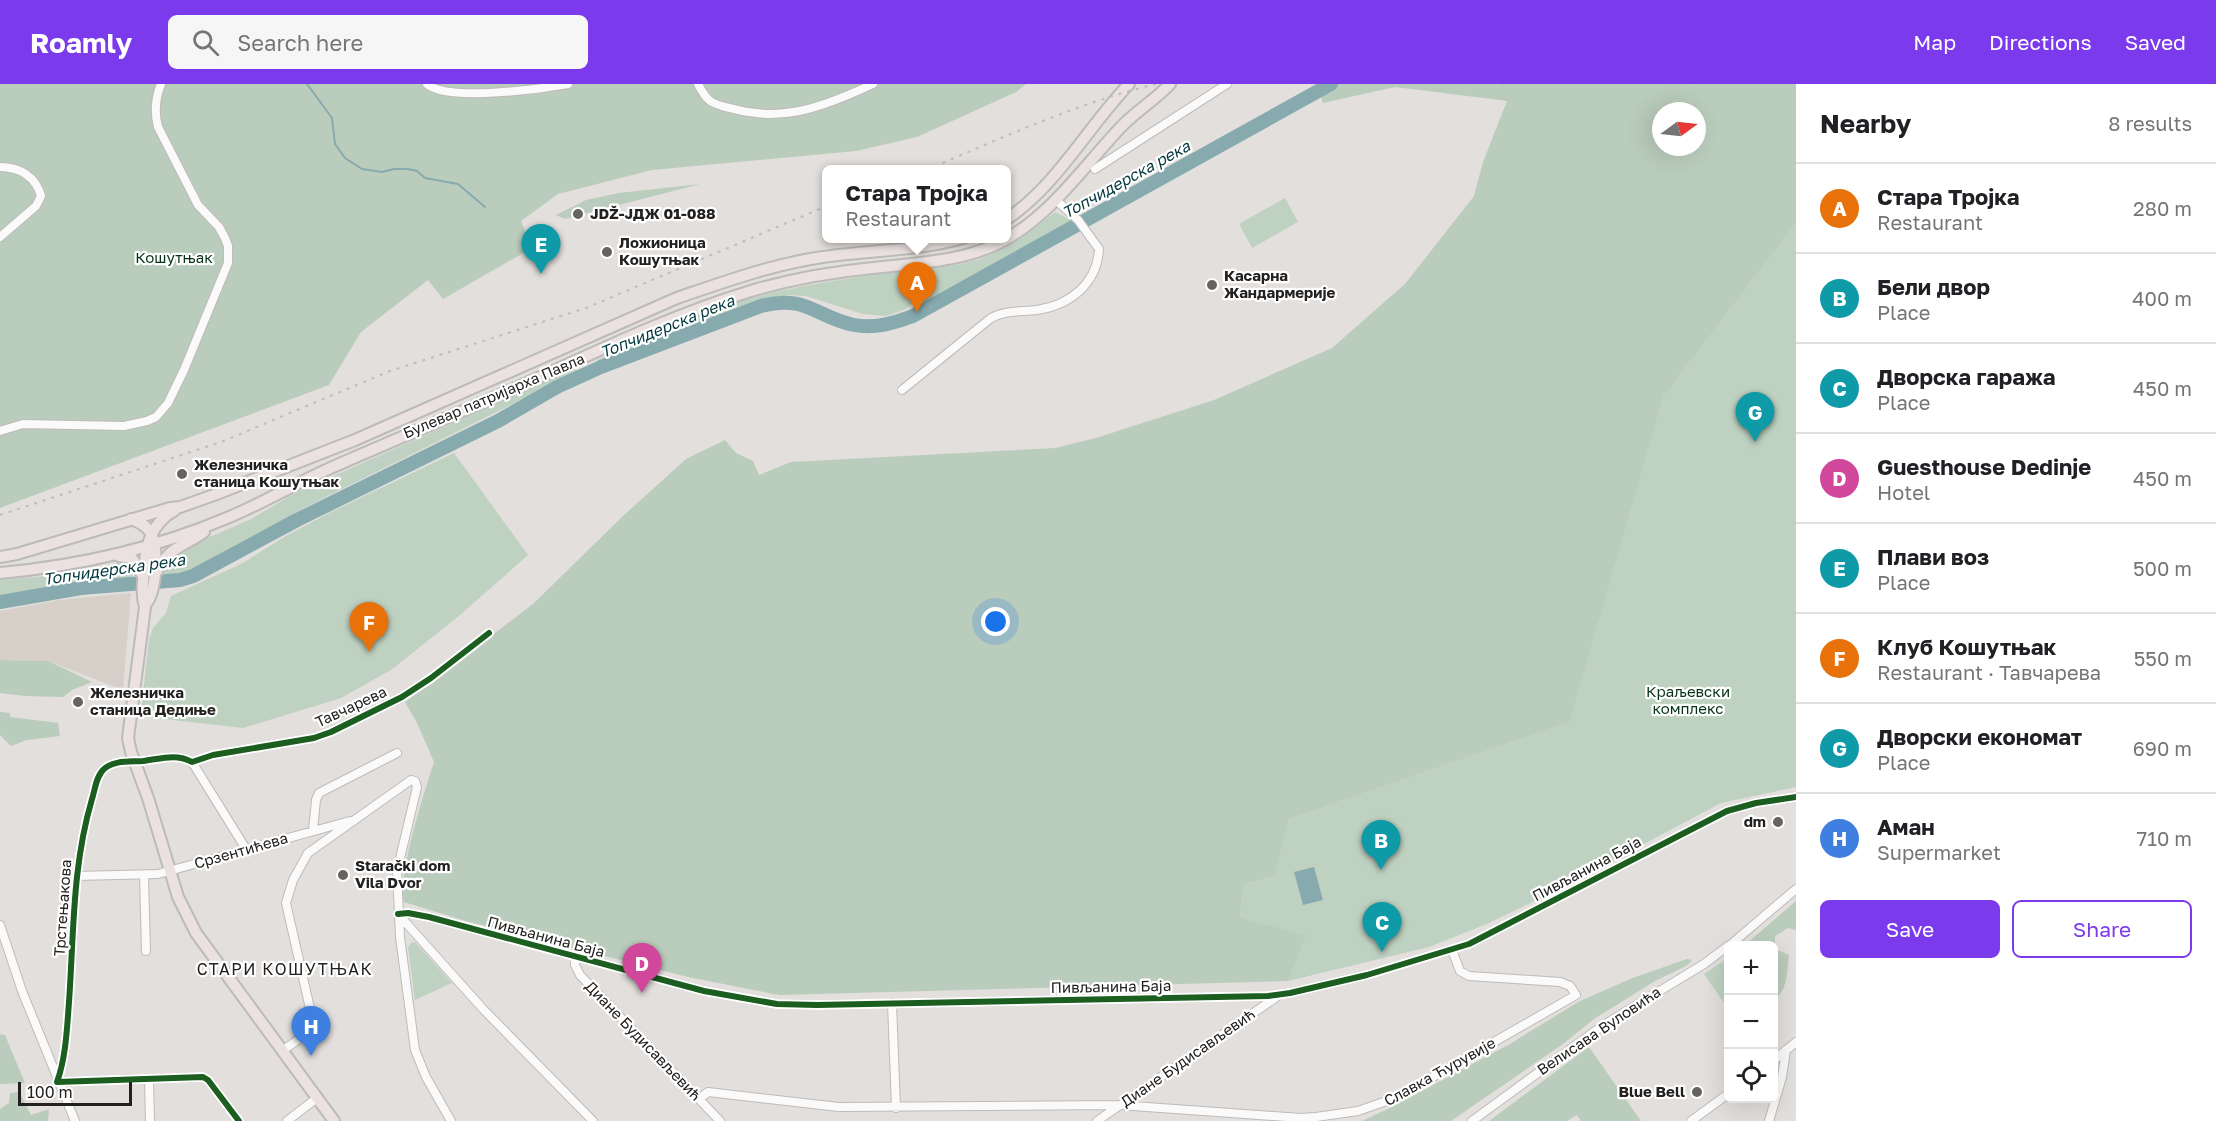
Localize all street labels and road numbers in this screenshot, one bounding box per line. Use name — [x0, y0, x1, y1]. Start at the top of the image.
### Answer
street label: Булевар патријарха Павла — [400, 349, 587, 442]
street label: Тавчарева — [312, 682, 389, 730]
street label: Срзентићева — [192, 828, 290, 872]
street label: Пивљанина Баја — [1529, 832, 1644, 904]
street label: Трстењакова — [50, 859, 74, 957]
street label: Пивљанина Баја — [486, 912, 607, 960]
street label: Пивљанина Баја — [1051, 976, 1171, 996]
street label: Диане Будисављевић — [582, 977, 706, 1104]
street label: Велисава Вуловића — [1533, 982, 1664, 1078]
street label: Диане Будисављевић — [1117, 1004, 1258, 1110]
street label: Славка Ћурувије — [1381, 1033, 1499, 1109]

